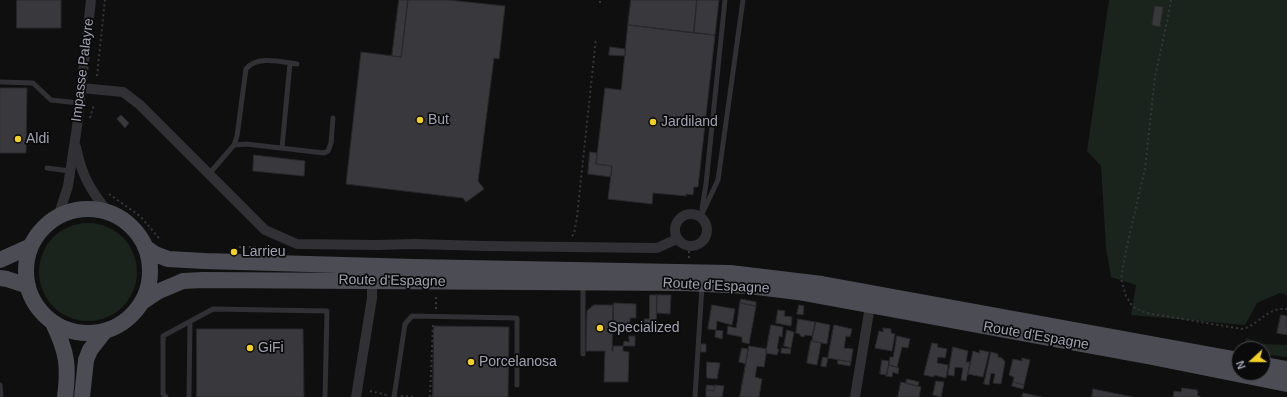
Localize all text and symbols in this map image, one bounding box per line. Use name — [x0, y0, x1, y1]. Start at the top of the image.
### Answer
street label: Impasse Palayre — [68, 17, 98, 123]
place label: But — [428, 112, 449, 128]
place label: Jardiland — [661, 114, 718, 130]
marker: But — [415, 115, 425, 125]
marker: Jardiland — [648, 117, 658, 127]
place label: Aldi — [26, 131, 49, 147]
marker: Aldi — [13, 134, 23, 144]
place label: Larrieu — [242, 244, 286, 260]
marker: Larrieu — [229, 247, 239, 257]
street label: Route d'Espagne — [338, 272, 446, 290]
street label: Route d'Espagne — [662, 275, 770, 297]
street label: Route d'Espagne — [982, 318, 1090, 354]
place label: Specialized — [608, 320, 680, 336]
marker: Specialized — [595, 323, 605, 333]
place label: GiFi — [258, 340, 284, 356]
north arrow — [1231, 341, 1271, 381]
marker: GiFi — [245, 343, 255, 353]
place label: Porcelanosa — [479, 354, 557, 370]
marker: Porcelanosa — [466, 357, 476, 367]
text: N — [1234, 359, 1248, 371]

